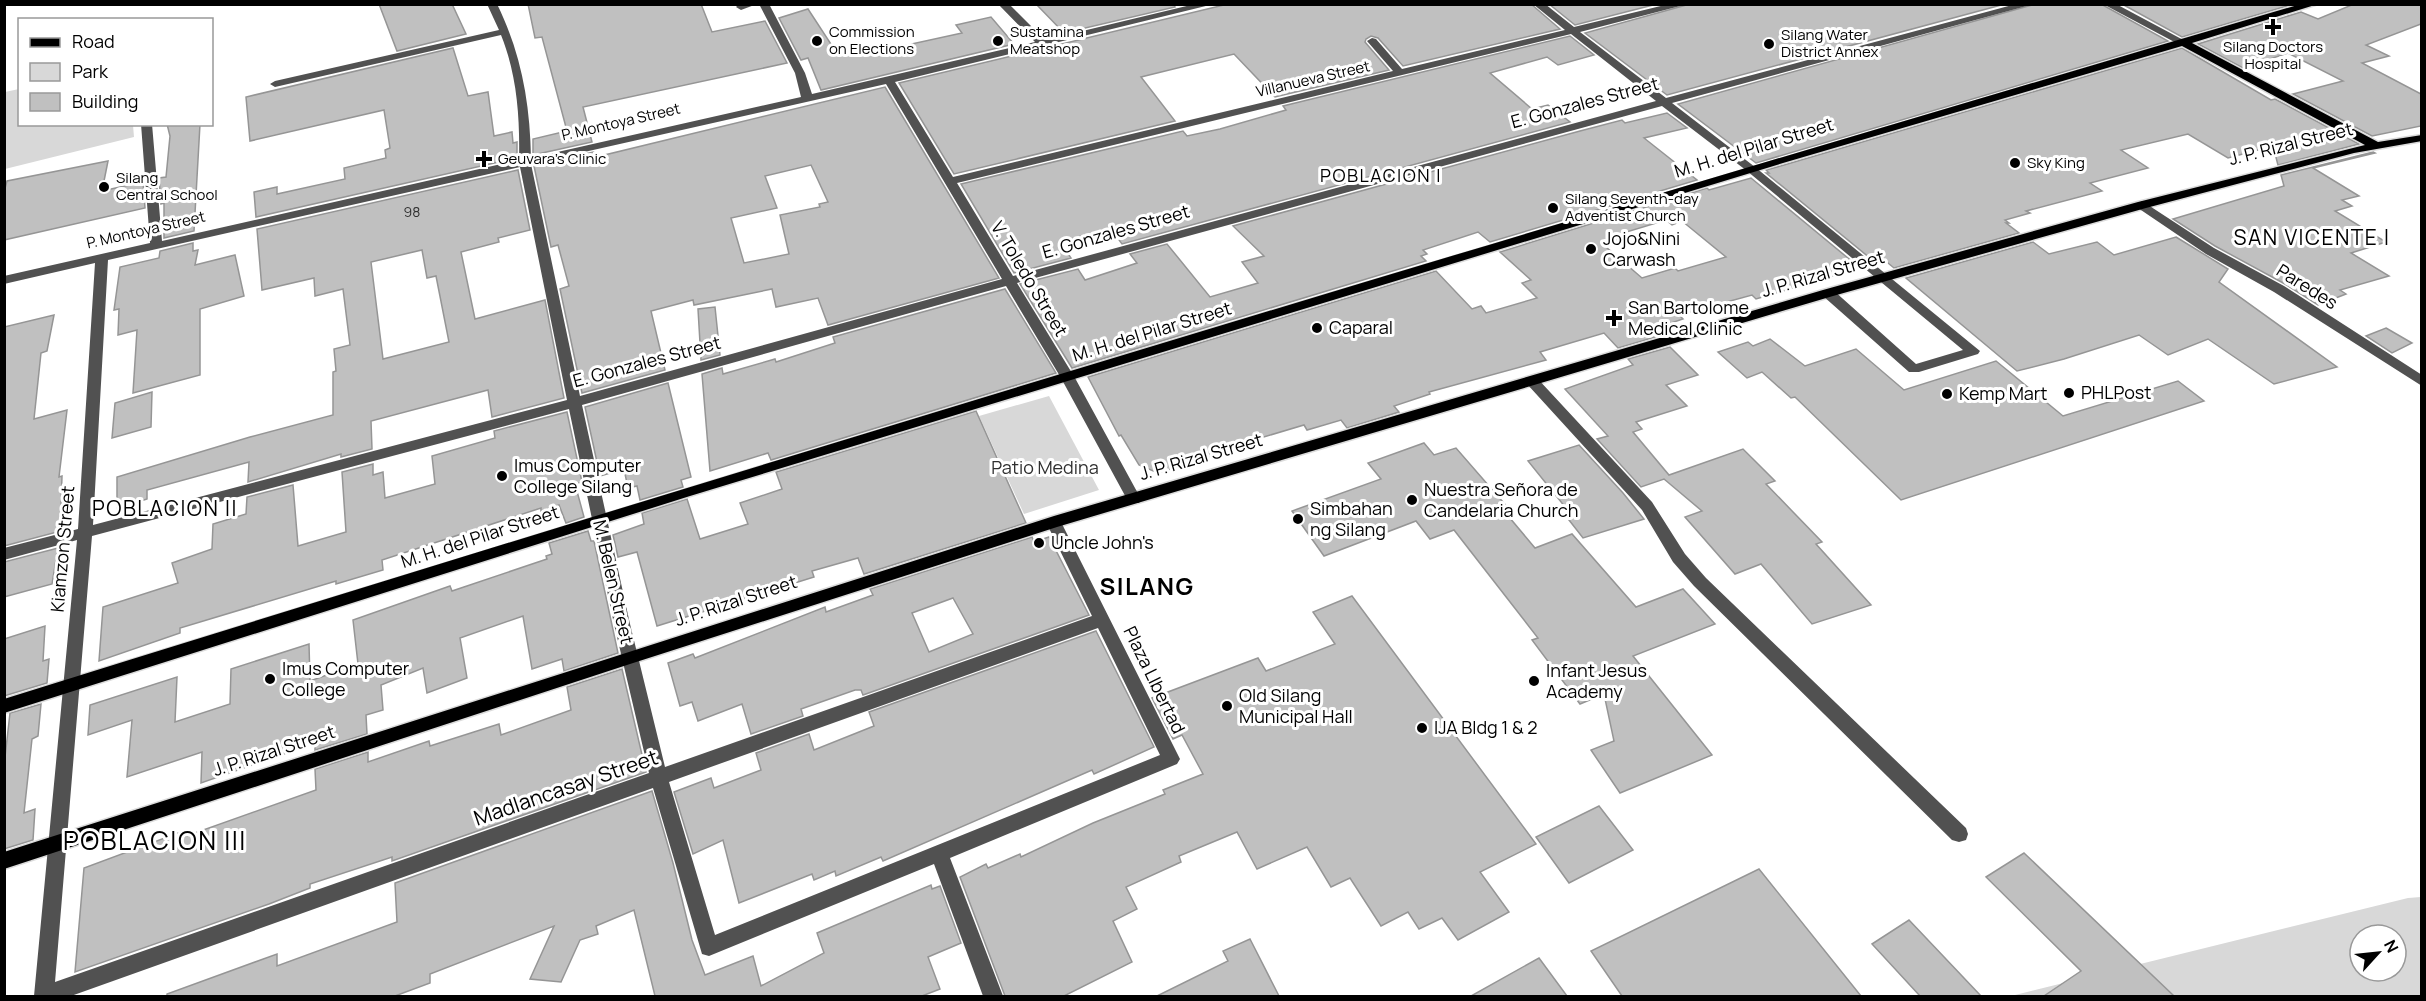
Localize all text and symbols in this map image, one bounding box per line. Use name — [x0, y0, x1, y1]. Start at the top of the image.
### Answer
legend — [18, 18, 213, 126]
marker: Silang Doctors Hospital — [2264, 18, 2282, 36]
place label: Commission on Elections — [829, 21, 915, 59]
place label: Sustamina Meatshop — [1010, 21, 1084, 59]
place label: Silang Water District Annex — [1781, 24, 1878, 62]
text: Road — [72, 29, 115, 53]
marker: Commission on Elections — [810, 34, 824, 48]
marker: Sustamina Meatshop — [991, 34, 1005, 48]
place label: Silang Doctors Hospital — [2223, 36, 2323, 74]
marker: Silang Water District Annex — [1762, 37, 1776, 51]
street label: Villanueva Street — [1254, 55, 1372, 102]
text: Park — [72, 59, 109, 83]
street label: E. Gonzales Street — [1508, 71, 1661, 133]
text: Building — [72, 89, 138, 113]
street label: P. Montoya Street — [560, 98, 682, 145]
street label: M. H. del Pilar Street — [1671, 111, 1836, 183]
street label: J. P. Rizal Street — [2226, 116, 2355, 170]
place label: Geuvara's Clinic — [498, 148, 606, 169]
marker: Geuvara's Clinic — [475, 150, 493, 168]
place label: Sky King — [2027, 152, 2085, 173]
marker: Sky King — [2008, 156, 2022, 170]
district label: POBLACION I — [1320, 163, 1442, 187]
place label: Silang Central School — [116, 167, 218, 205]
marker: Silang Central School — [97, 180, 111, 194]
place label: Silang Seventh-day Adventist Church — [1565, 188, 1699, 226]
street label: E. Gonzales Street — [1039, 199, 1192, 264]
marker: Silang Seventh-day Adventist Church — [1546, 201, 1560, 215]
house number: 98 — [404, 202, 420, 221]
street label: P. Montoya Street — [85, 206, 207, 253]
street label: V. Toledo Street — [986, 216, 1074, 341]
district label: SAN VICENTE I — [2234, 223, 2390, 251]
place label: Jojo&Nini Carwash — [1603, 226, 1680, 271]
marker: Jojo&Nini Carwash — [1584, 242, 1598, 256]
street label: J. P. Rizal Street — [1758, 244, 1887, 302]
street label: Paredes — [2272, 258, 2343, 314]
street label: M. H. del Pilar Street — [1069, 295, 1234, 367]
place label: San Bartolome Medical Clinic — [1628, 295, 1749, 340]
marker: San Bartolome Medical Clinic — [1605, 309, 1623, 327]
place label: Caparal — [1329, 315, 1393, 339]
marker: Caparal — [1310, 321, 1324, 335]
street label: E. Gonzales Street — [570, 330, 723, 392]
place label: PHLPost — [2081, 380, 2151, 404]
place label: Kemp Mart — [1959, 381, 2048, 405]
marker: PHLPost — [2062, 386, 2076, 400]
marker: Kemp Mart — [1940, 387, 1954, 401]
street label: J. P. Rizal Street — [1136, 427, 1265, 485]
place label: Imus Computer College Silang — [514, 453, 642, 498]
park label: Patio Medina — [991, 455, 1099, 479]
marker: Imus Computer College Silang — [495, 469, 509, 483]
place label: Nuestra Señora de Candelaria Church — [1424, 477, 1578, 522]
street label: Kiamzon Street — [45, 485, 79, 613]
marker: Nuestra Señora de Candelaria Church — [1405, 493, 1419, 507]
district label: POBLACION II — [92, 494, 238, 522]
place label: Simbahan ng Silang — [1310, 496, 1393, 541]
street label: M. H. del Pilar Street — [398, 499, 562, 573]
marker: Simbahan ng Silang — [1291, 512, 1305, 526]
street label: M. Belen Street — [588, 517, 640, 646]
place label: Uncle John's — [1051, 530, 1154, 554]
marker: Uncle John's — [1032, 536, 1046, 550]
street label: J. P. Rizal Street — [672, 569, 800, 631]
district label: SILANG — [1099, 569, 1195, 602]
street label: Plaza LIbertad — [1119, 622, 1191, 737]
place label: Imus Computer College — [282, 656, 410, 701]
place label: Infant Jesus Academy — [1546, 658, 1647, 703]
marker: Imus Computer College — [263, 672, 277, 686]
marker: Infant Jesus Academy — [1527, 674, 1541, 688]
place label: Old Silang Municipal Hall — [1239, 683, 1353, 728]
marker: Old Silang Municipal Hall — [1220, 699, 1234, 713]
place label: IJA Bldg 1 & 2 — [1434, 715, 1538, 739]
street label: J. P. Rizal Street — [210, 719, 338, 781]
marker: IJA Bldg 1 & 2 — [1415, 721, 1429, 735]
street label: Madlancasay Street — [470, 742, 661, 832]
district label: POBLACION III — [63, 822, 247, 858]
north arrow — [2348, 923, 2408, 983]
text: N — [2379, 936, 2404, 956]

